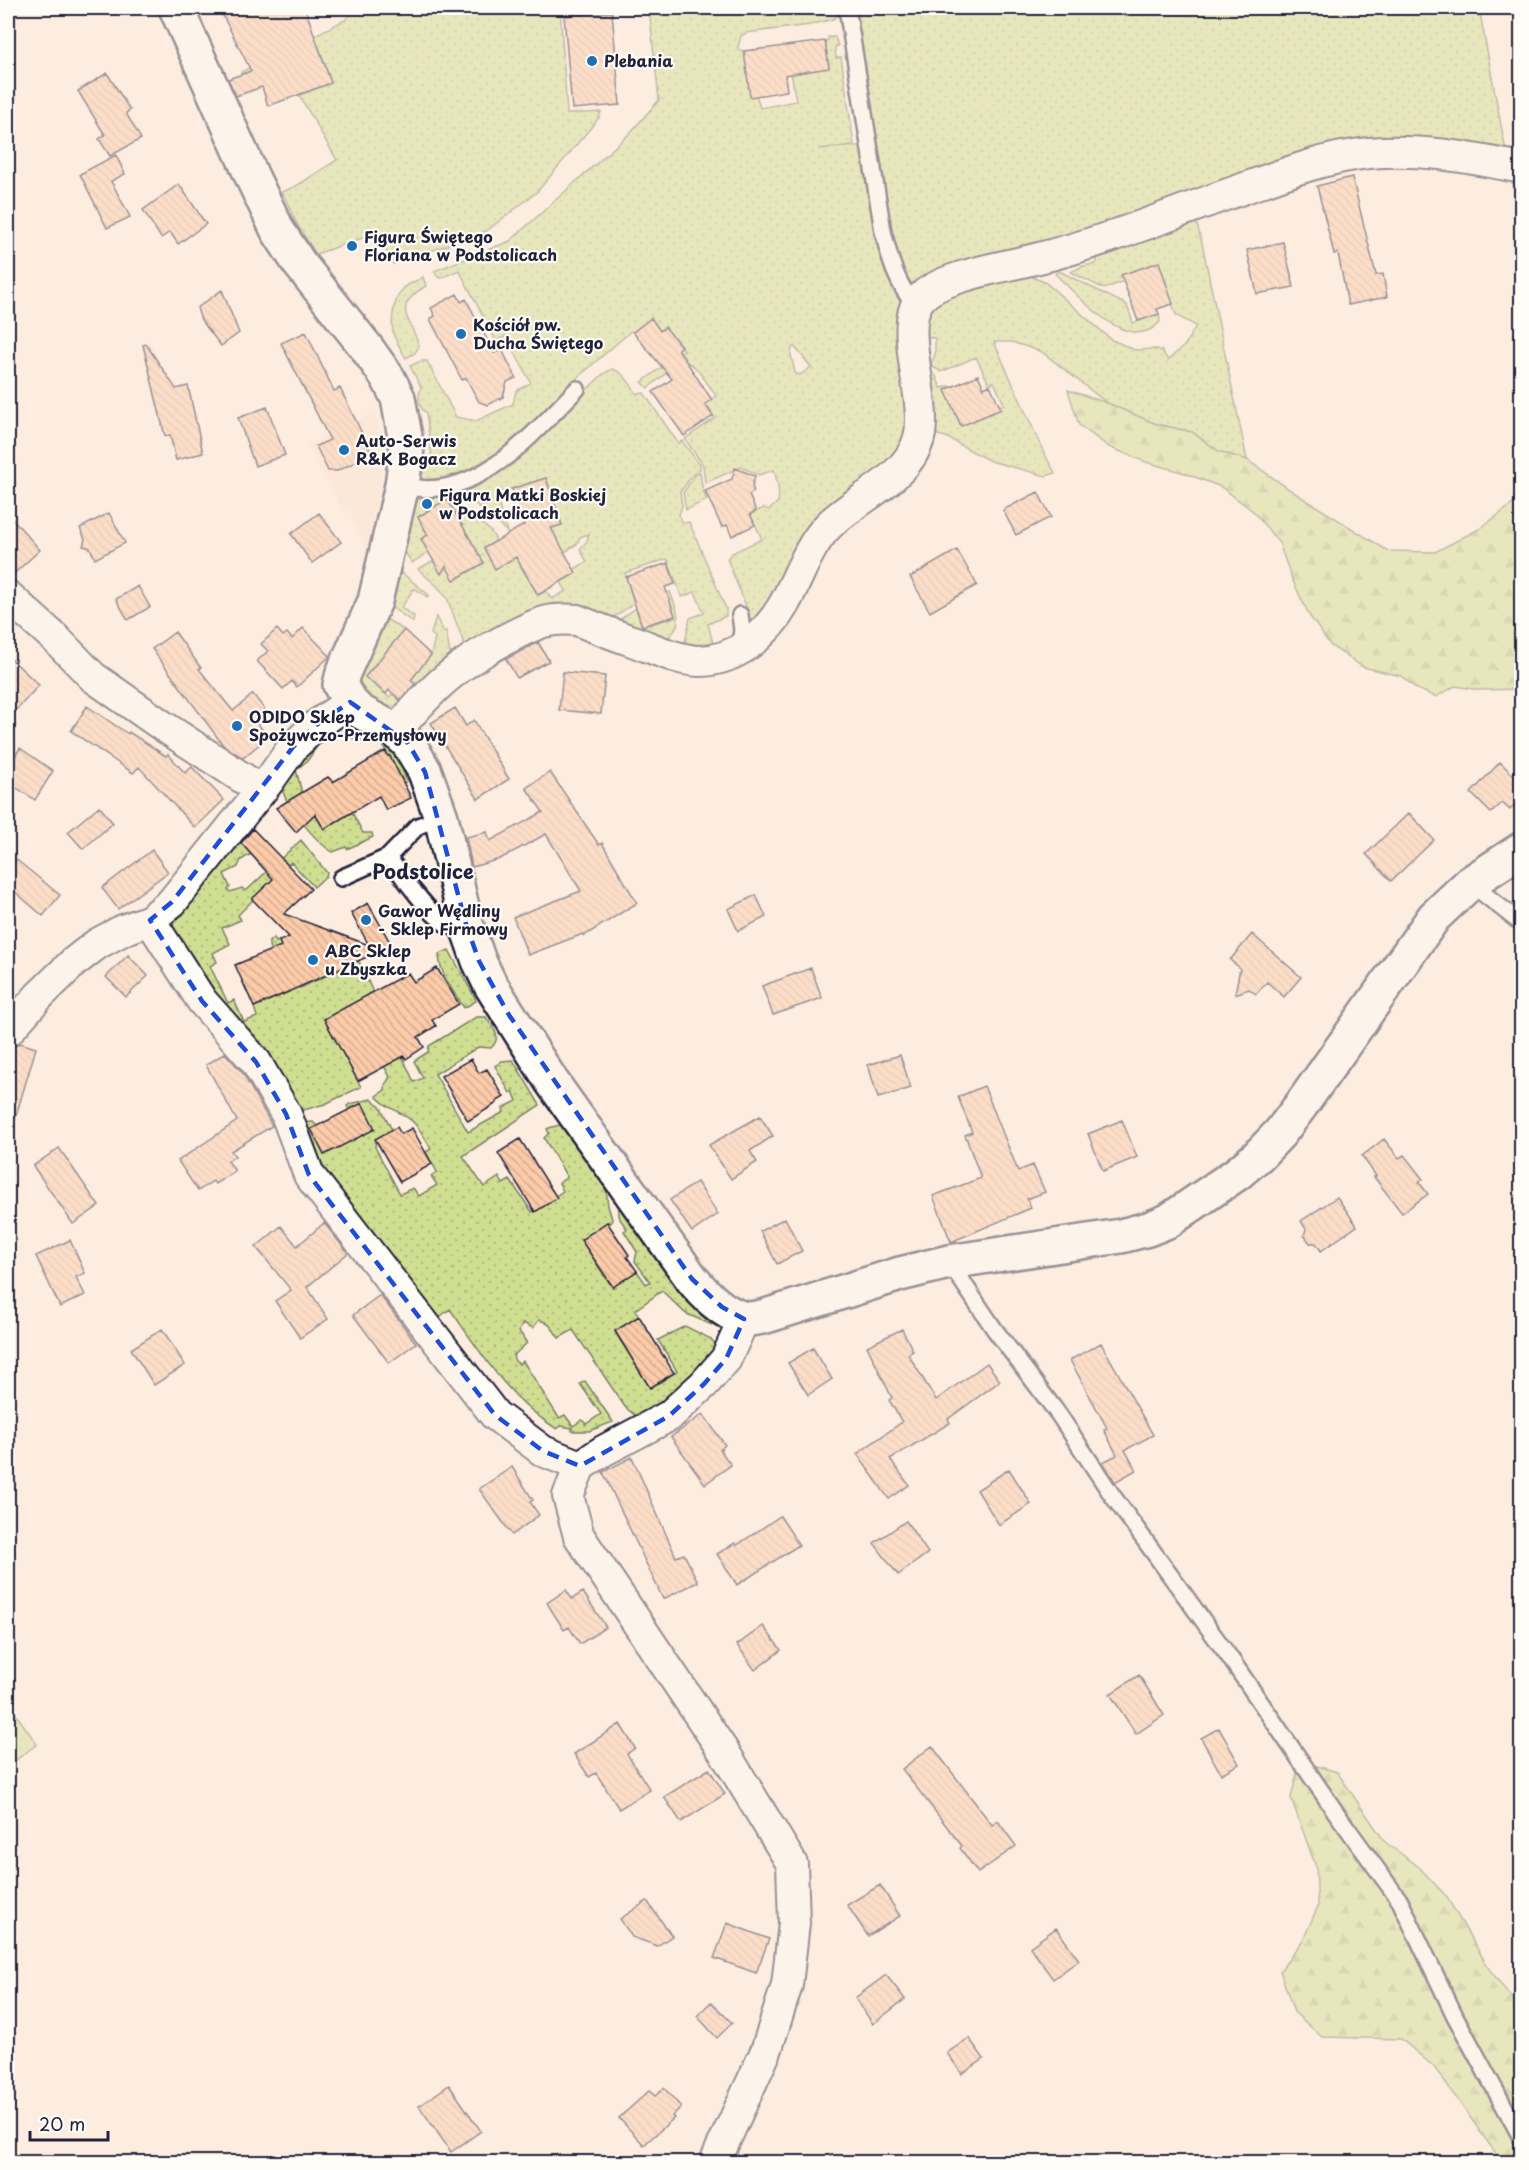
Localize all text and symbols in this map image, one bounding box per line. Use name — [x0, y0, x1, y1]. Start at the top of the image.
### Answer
place label: Plebania — [604, 48, 673, 72]
marker: Plebania — [585, 54, 599, 68]
place label: Figura Świętego Floriana w Podstolicach — [364, 224, 557, 266]
marker: Figura Świętego Floriana w Podstolicach — [345, 239, 359, 253]
place label: Kościół pw. Ducha Świętego — [473, 312, 604, 354]
marker: Kościół pw. Ducha Świętego — [454, 327, 468, 341]
place label: Auto-Serwis R&K Bogacz — [356, 428, 457, 470]
marker: Auto-Serwis R&K Bogacz — [337, 443, 351, 457]
place label: Figura Matki Boskiej w Podstolicach — [439, 482, 606, 524]
marker: Figura Matki Boskiej w Podstolicach — [420, 497, 434, 511]
place label: ODIDO Sklep Spożywczo-Przemysłowy — [249, 704, 446, 746]
marker: ODIDO Sklep Spożywczo-Przemysłowy — [230, 719, 244, 733]
district label: Podstolice — [372, 856, 474, 886]
place label: Gawor Wędliny - Sklep Firmowy — [378, 898, 508, 940]
marker: Gawor Wędliny - Sklep Firmowy — [359, 913, 373, 927]
place label: ABC Sklep u Zbyszka — [324, 938, 411, 980]
marker: ABC Sklep u Zbyszka — [306, 953, 320, 967]
scale bar — [30, 2104, 108, 2142]
text: 20 m — [39, 2110, 85, 2137]

